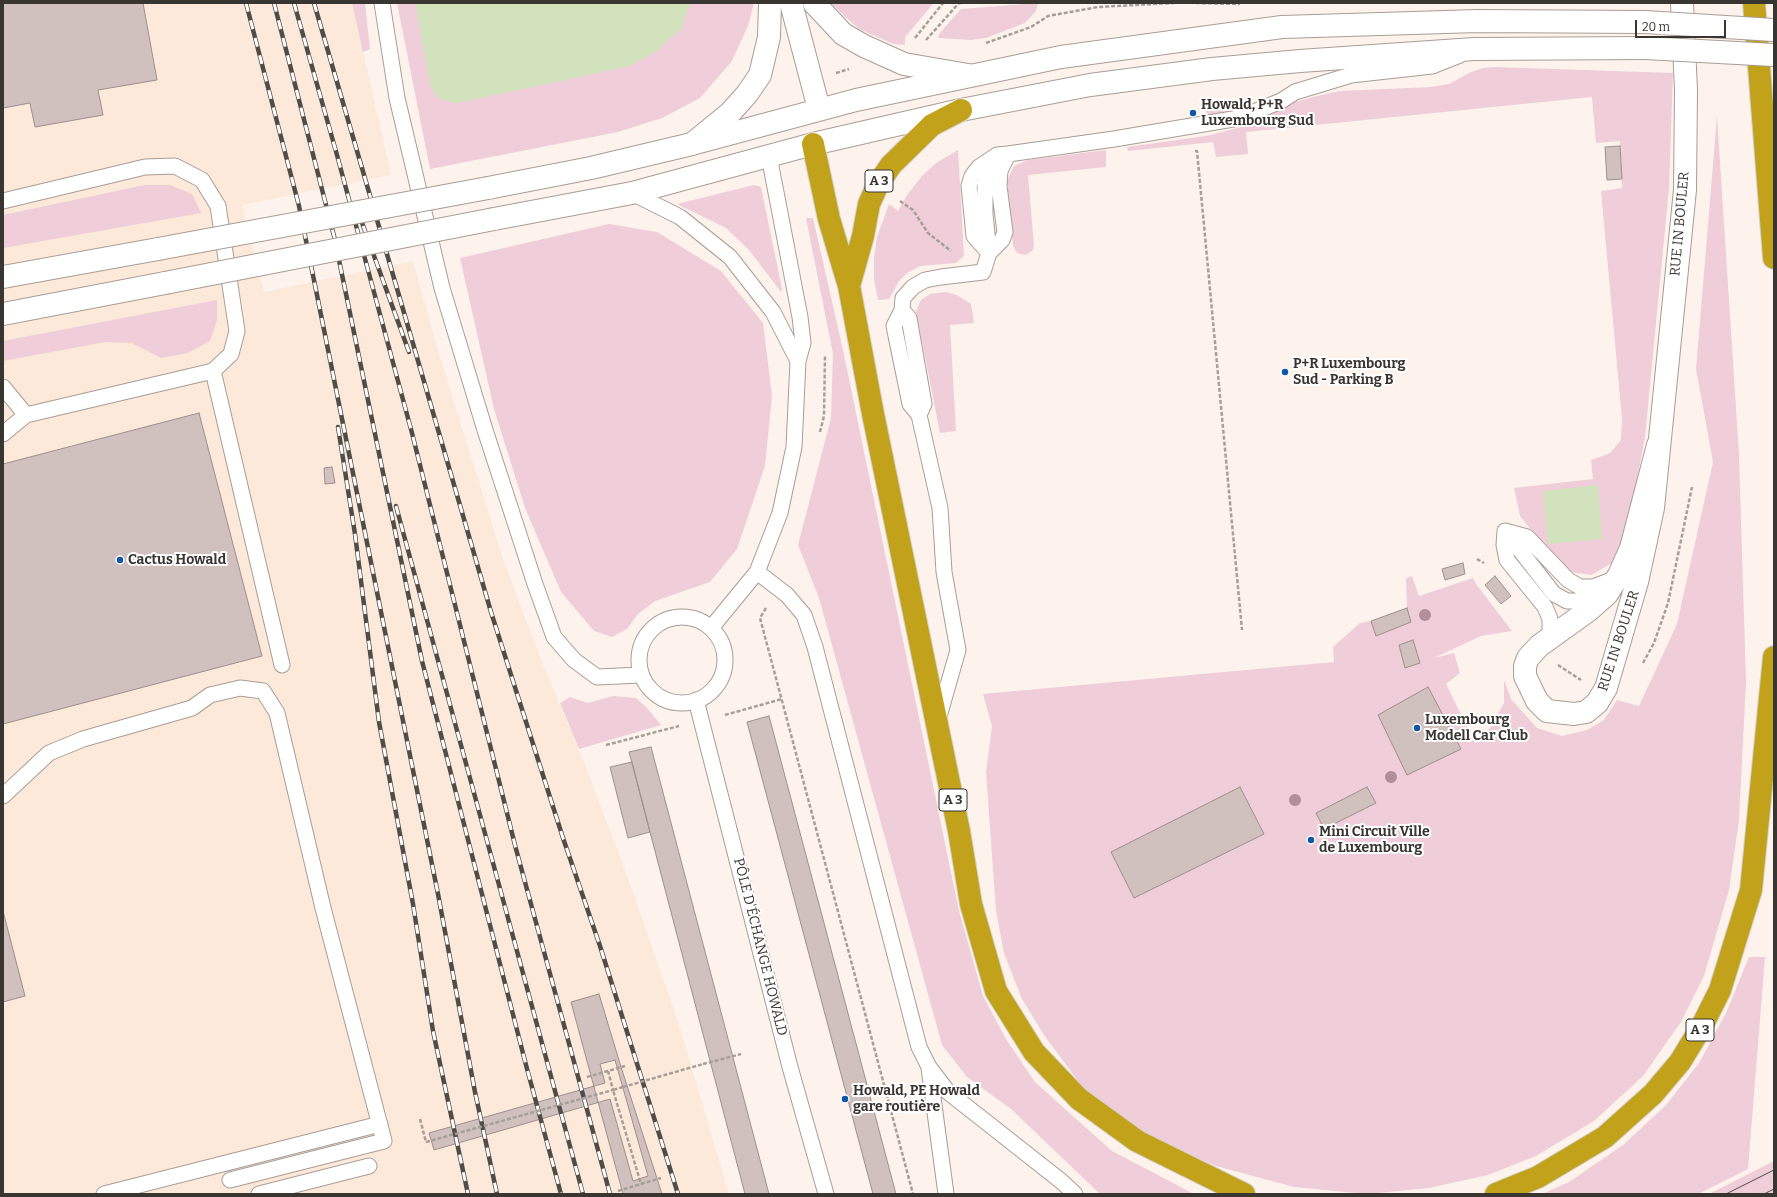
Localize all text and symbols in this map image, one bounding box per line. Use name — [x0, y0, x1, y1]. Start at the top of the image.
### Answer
scale bar — [1637, 12, 1728, 38]
text: 20 m — [1642, 20, 1670, 34]
place label: Howald, P+R Luxembourg Sud — [1201, 97, 1314, 130]
marker: Howald, P+R Luxembourg Sud — [1188, 108, 1198, 118]
road number: A 3 — [865, 170, 893, 192]
street label: RUE IN BOULER — [1667, 171, 1693, 277]
place label: P+R Luxembourg Sud - Parking B — [1293, 356, 1406, 388]
marker: P+R Luxembourg Sud - Parking B — [1280, 367, 1290, 377]
place label: Cactus Howald — [128, 552, 226, 568]
marker: Cactus Howald — [115, 555, 125, 565]
street label: RUE IN BOULER — [1595, 589, 1643, 693]
place label: Luxembourg Modell Car Club — [1425, 712, 1528, 744]
marker: Luxembourg Modell Car Club — [1412, 723, 1422, 733]
road number: A 3 — [939, 789, 967, 811]
place label: Mini Circuit Ville de Luxembourg — [1319, 824, 1430, 856]
marker: Mini Circuit Ville de Luxembourg — [1306, 835, 1316, 845]
street label: PÔLE D'ÉCHANGE HOWALD — [730, 856, 790, 1038]
road number: A 3 — [1686, 1019, 1714, 1041]
place label: Howald, PE Howald gare routière — [853, 1083, 980, 1116]
marker: Howald, PE Howald gare routière — [840, 1094, 850, 1104]

